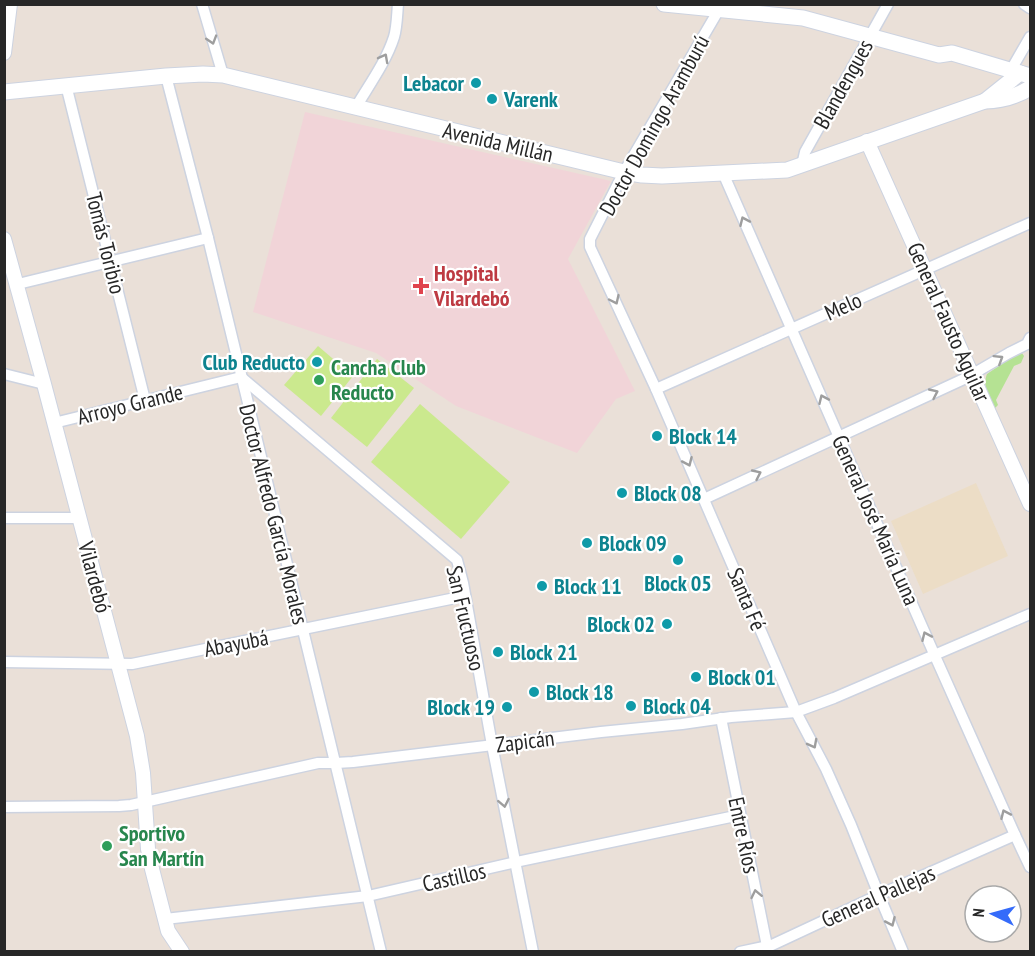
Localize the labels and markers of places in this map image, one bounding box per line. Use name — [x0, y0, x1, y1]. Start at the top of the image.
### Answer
place label: Lebacor — [403, 69, 465, 97]
marker: Lebacor — [469, 76, 483, 90]
place label: Varenk — [503, 85, 559, 113]
marker: Varenk — [485, 92, 499, 106]
place label: Hospital Vilardebó — [433, 259, 510, 312]
marker: Hospital Vilardebó — [412, 277, 430, 295]
place label: Club Reducto — [202, 348, 305, 376]
place label: Cancha Club Reducto — [331, 353, 426, 406]
marker: Club Reducto — [310, 355, 324, 369]
marker: Cancha Club Reducto — [312, 373, 326, 387]
place label: Block 14 — [669, 422, 737, 450]
marker: Block 14 — [650, 429, 664, 443]
place label: Block 08 — [634, 479, 702, 507]
marker: Block 08 — [615, 486, 629, 500]
place label: Block 09 — [599, 529, 667, 557]
marker: Block 09 — [580, 536, 594, 550]
marker: Block 05 — [671, 553, 685, 567]
place label: Block 05 — [644, 569, 712, 597]
place label: Block 11 — [554, 572, 622, 600]
marker: Block 11 — [535, 579, 549, 593]
place label: Block 02 — [587, 610, 655, 638]
marker: Block 02 — [660, 617, 674, 631]
place label: Block 21 — [510, 638, 578, 666]
marker: Block 21 — [491, 645, 505, 659]
place label: Block 01 — [708, 663, 776, 691]
marker: Block 01 — [689, 670, 703, 684]
place label: Block 18 — [546, 678, 614, 706]
marker: Block 18 — [527, 685, 541, 699]
place label: Block 04 — [643, 692, 711, 720]
place label: Block 19 — [427, 693, 495, 721]
marker: Block 04 — [624, 699, 638, 713]
marker: Block 19 — [500, 700, 514, 714]
place label: Sportivo San Martín — [119, 819, 204, 872]
marker: Sportivo San Martín — [100, 839, 114, 853]

